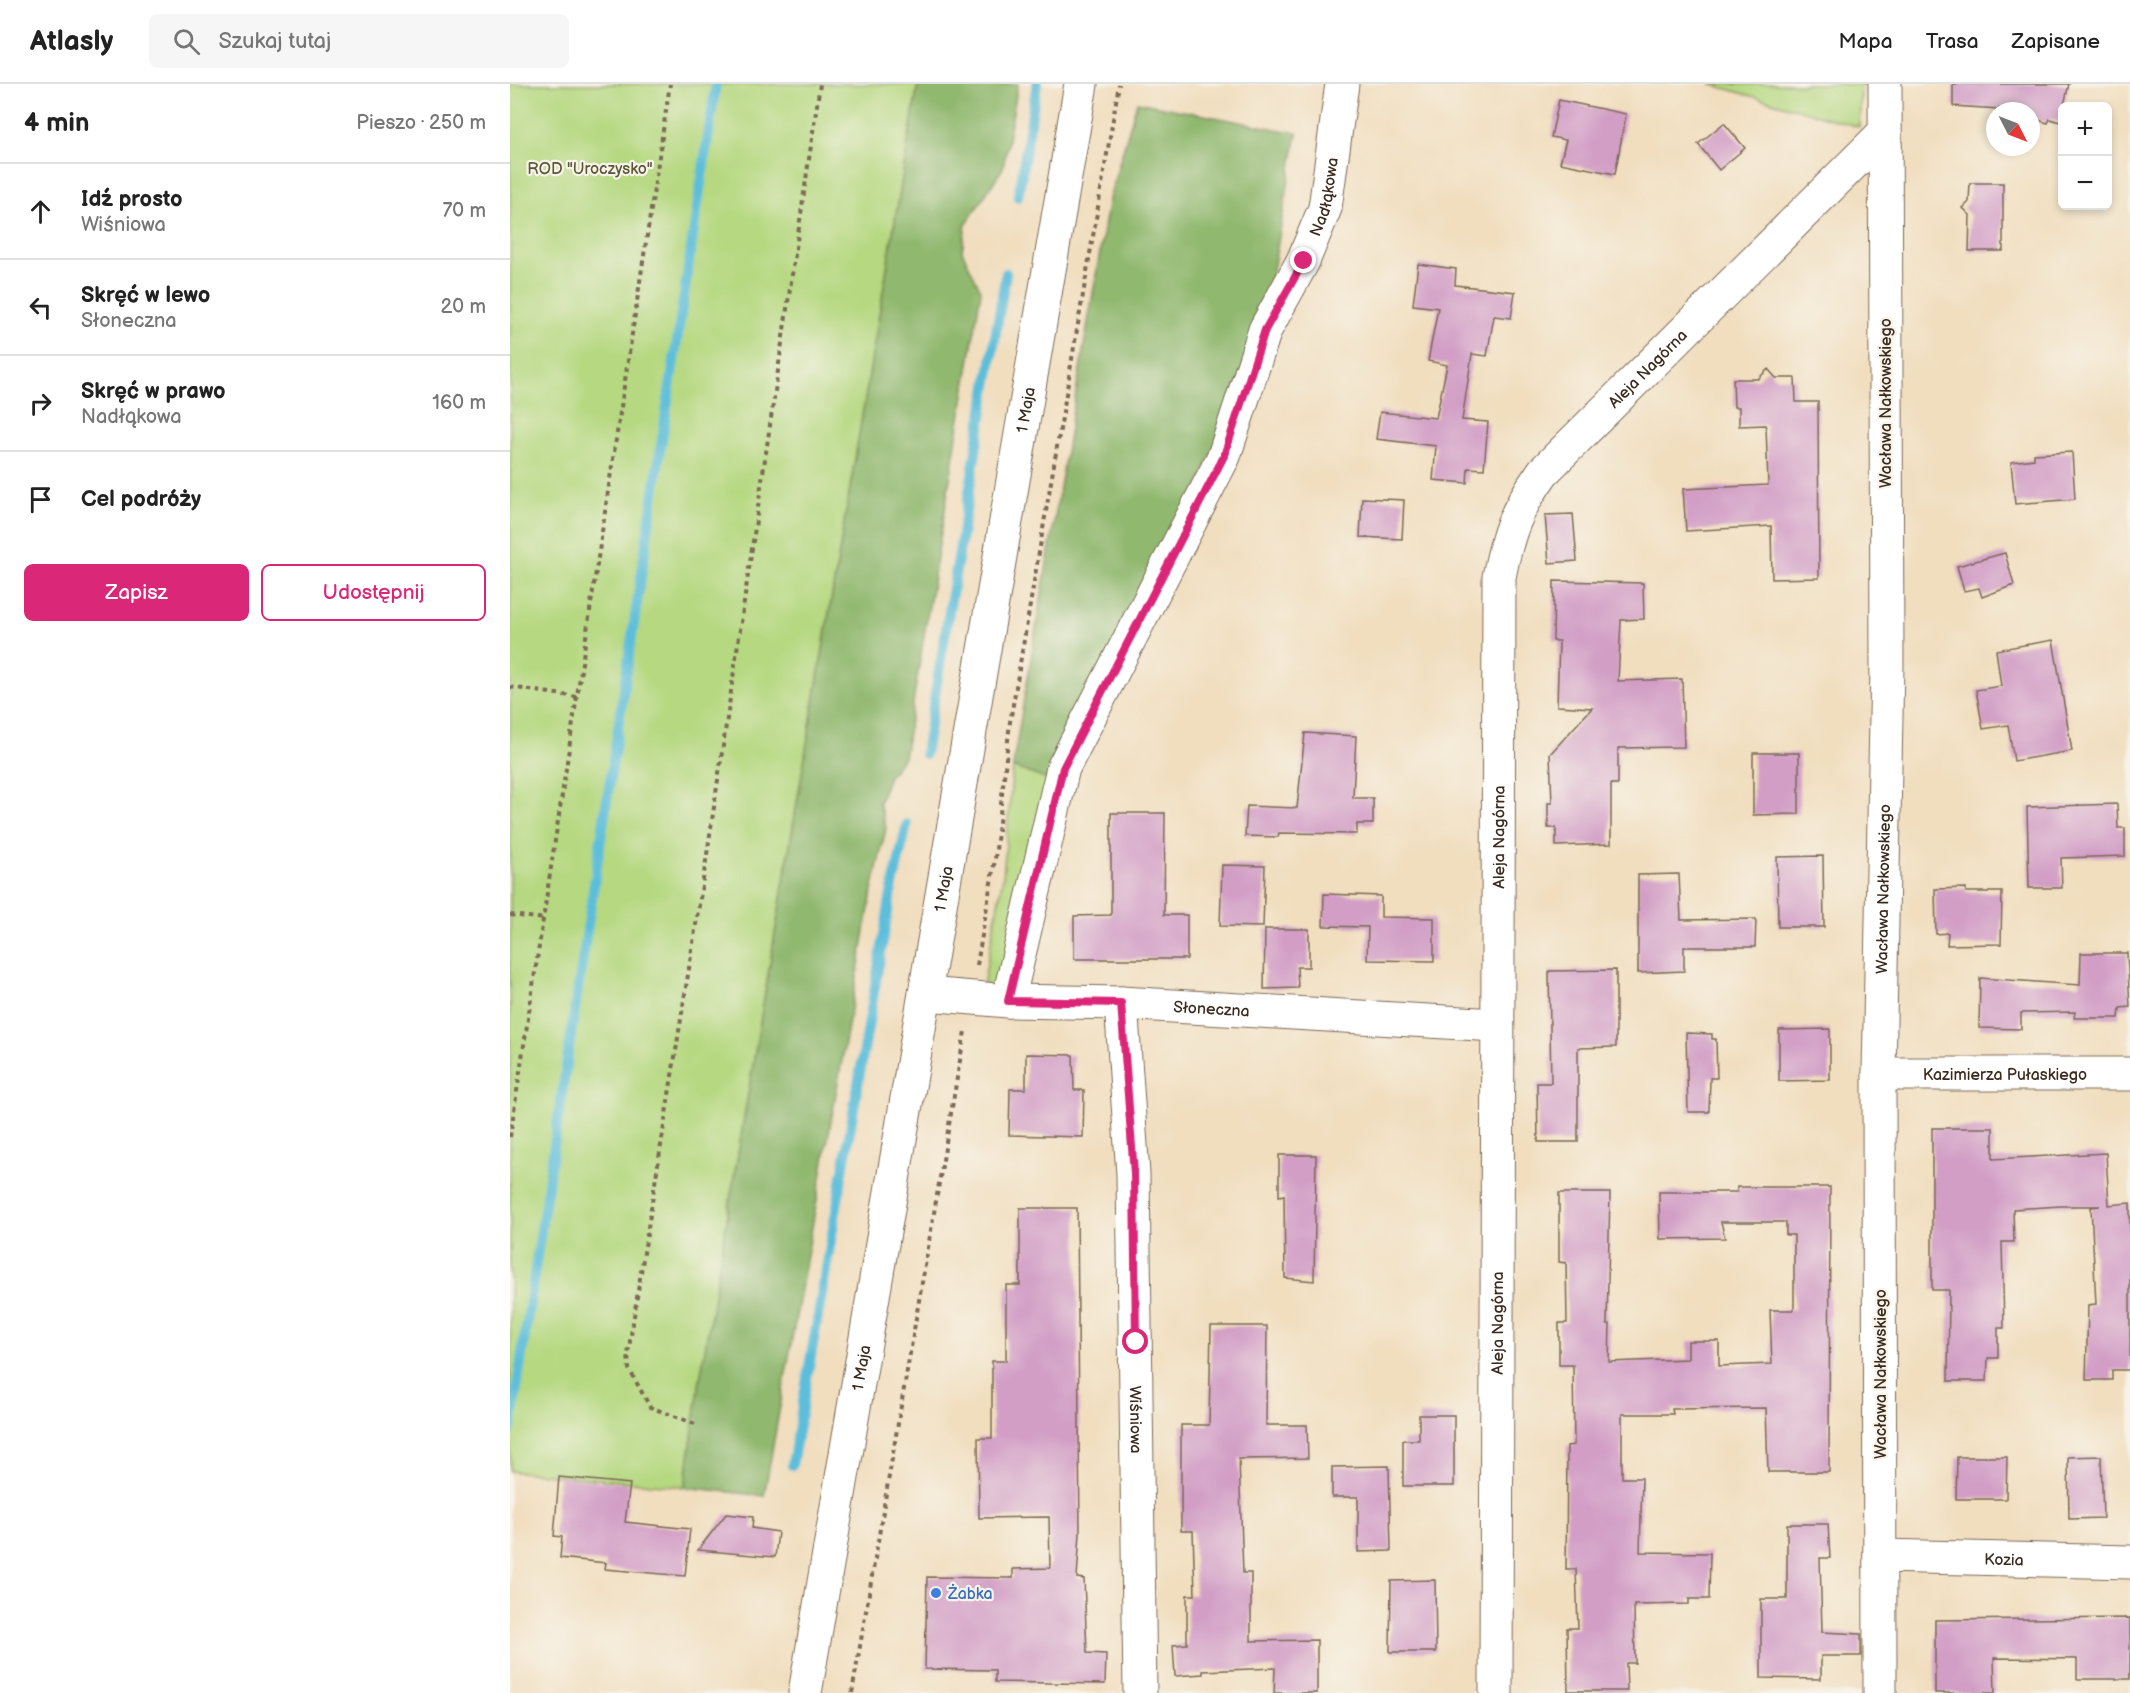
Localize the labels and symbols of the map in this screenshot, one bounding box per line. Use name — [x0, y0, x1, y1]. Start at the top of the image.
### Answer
north arrow — [1986, 102, 2040, 156]
street label: Nadłąkowa — [1306, 156, 1343, 239]
park label: ROD "Uroczysko" — [527, 160, 653, 179]
route end — [1290, 247, 1316, 273]
street label: Wacława Nałkowskiego — [1877, 318, 1896, 488]
street label: Aleja Nagórna — [1605, 326, 1692, 413]
street label: 1 Maja — [1013, 386, 1040, 434]
street label: Aleja Nagórna — [1490, 785, 1509, 889]
street label: Wacława Nałkowskiego — [1873, 804, 1895, 974]
street label: 1 Maja — [931, 865, 958, 913]
street label: Słoneczna — [1173, 998, 1250, 1022]
street label: Kazimierza Pułaskiego — [1923, 1066, 2087, 1085]
street label: Aleja Nagórna — [1489, 1271, 1508, 1375]
street label: Wacława Nałkowskiego — [1872, 1289, 1891, 1459]
route start — [1122, 1328, 1148, 1354]
street label: 1 Maja — [849, 1344, 876, 1392]
street label: Wiśniowa — [1125, 1385, 1145, 1454]
street label: Kozia — [1984, 1551, 2024, 1570]
place label: Żabka — [947, 1583, 993, 1604]
marker: Żabka — [929, 1586, 943, 1600]

